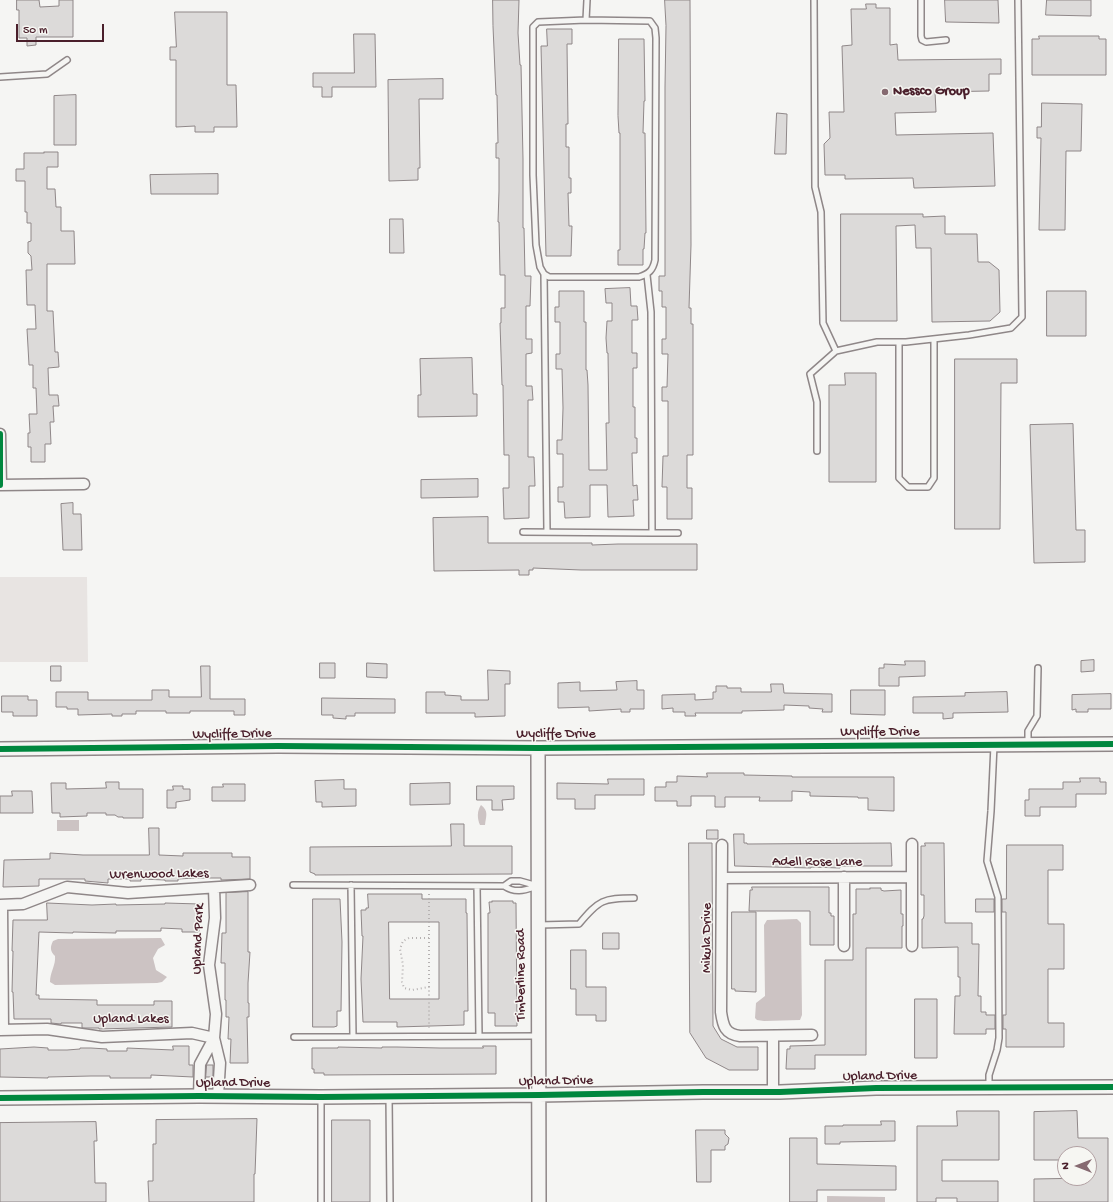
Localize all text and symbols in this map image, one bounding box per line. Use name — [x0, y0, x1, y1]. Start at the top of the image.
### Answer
scale bar — [18, 16, 106, 42]
text: 50 m — [23, 24, 48, 38]
place label: Nessco Group — [893, 84, 970, 100]
marker: Nessco Group — [880, 87, 890, 97]
street label: Wycliffe Drive — [840, 725, 920, 741]
street label: Wycliffe Drive — [192, 726, 272, 744]
street label: Wycliffe Drive — [516, 727, 596, 743]
street label: Adell Rose Lane — [772, 855, 862, 871]
street label: Wrenwood Lakes — [109, 866, 209, 884]
street label: Upland Park — [189, 903, 209, 975]
street label: Mikula Drive — [700, 903, 716, 973]
street label: Timberline Road — [514, 929, 530, 1021]
street label: Upland Lakes — [93, 1012, 169, 1028]
street label: Upland Drive — [843, 1068, 917, 1086]
street label: Upland Drive — [519, 1073, 593, 1091]
street label: Upland Drive — [196, 1076, 270, 1092]
north arrow — [1057, 1146, 1097, 1186]
text: N — [1060, 1162, 1072, 1170]

